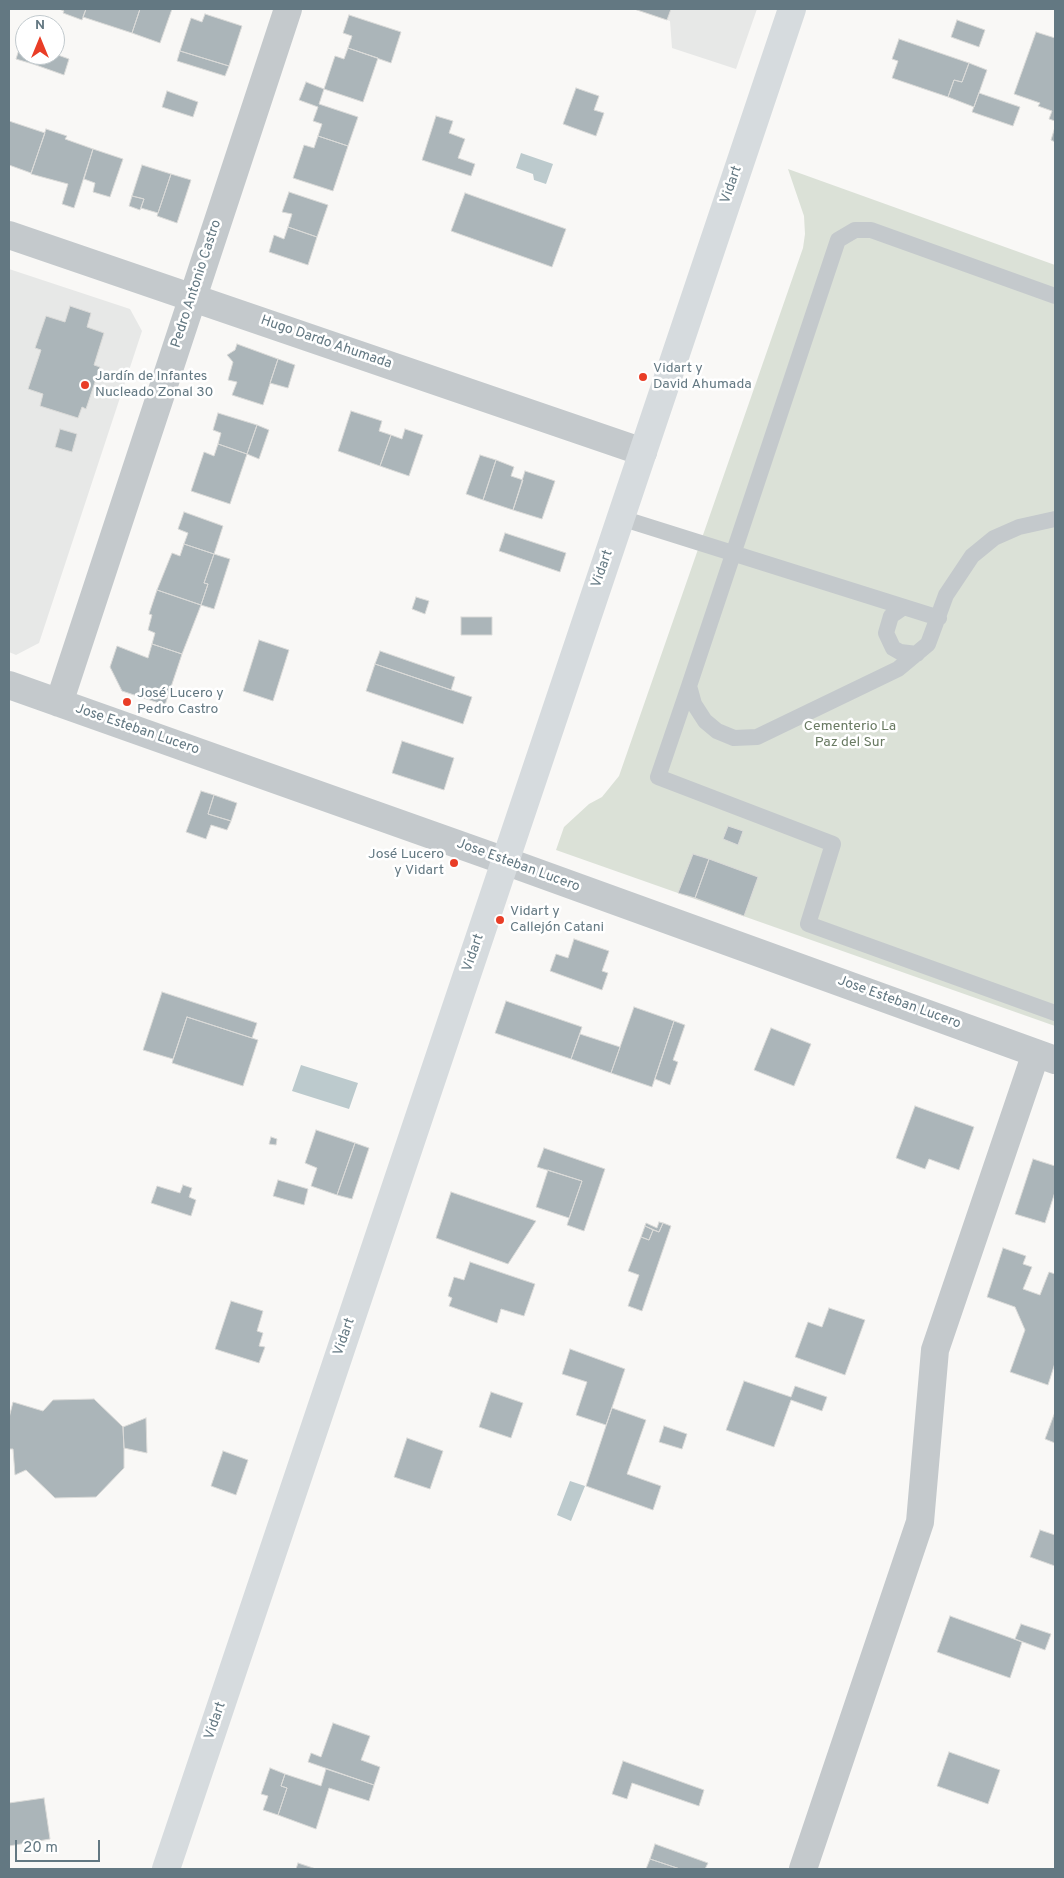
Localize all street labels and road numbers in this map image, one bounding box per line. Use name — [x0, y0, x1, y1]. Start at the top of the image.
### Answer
street label: Vidart — [718, 164, 746, 206]
street label: Pedro Antonio Castro — [168, 218, 226, 350]
street label: Hugo Dardo Ahumada — [258, 313, 394, 373]
street label: Vidart — [589, 548, 617, 590]
street label: Jose Esteban Lucero — [73, 701, 201, 759]
street label: Jose Esteban Lucero — [454, 836, 582, 896]
street label: Vidart — [460, 932, 488, 974]
street label: Jose Esteban Lucero — [835, 973, 963, 1033]
street label: Vidart — [331, 1316, 359, 1358]
street label: Vidart — [202, 1700, 230, 1742]

